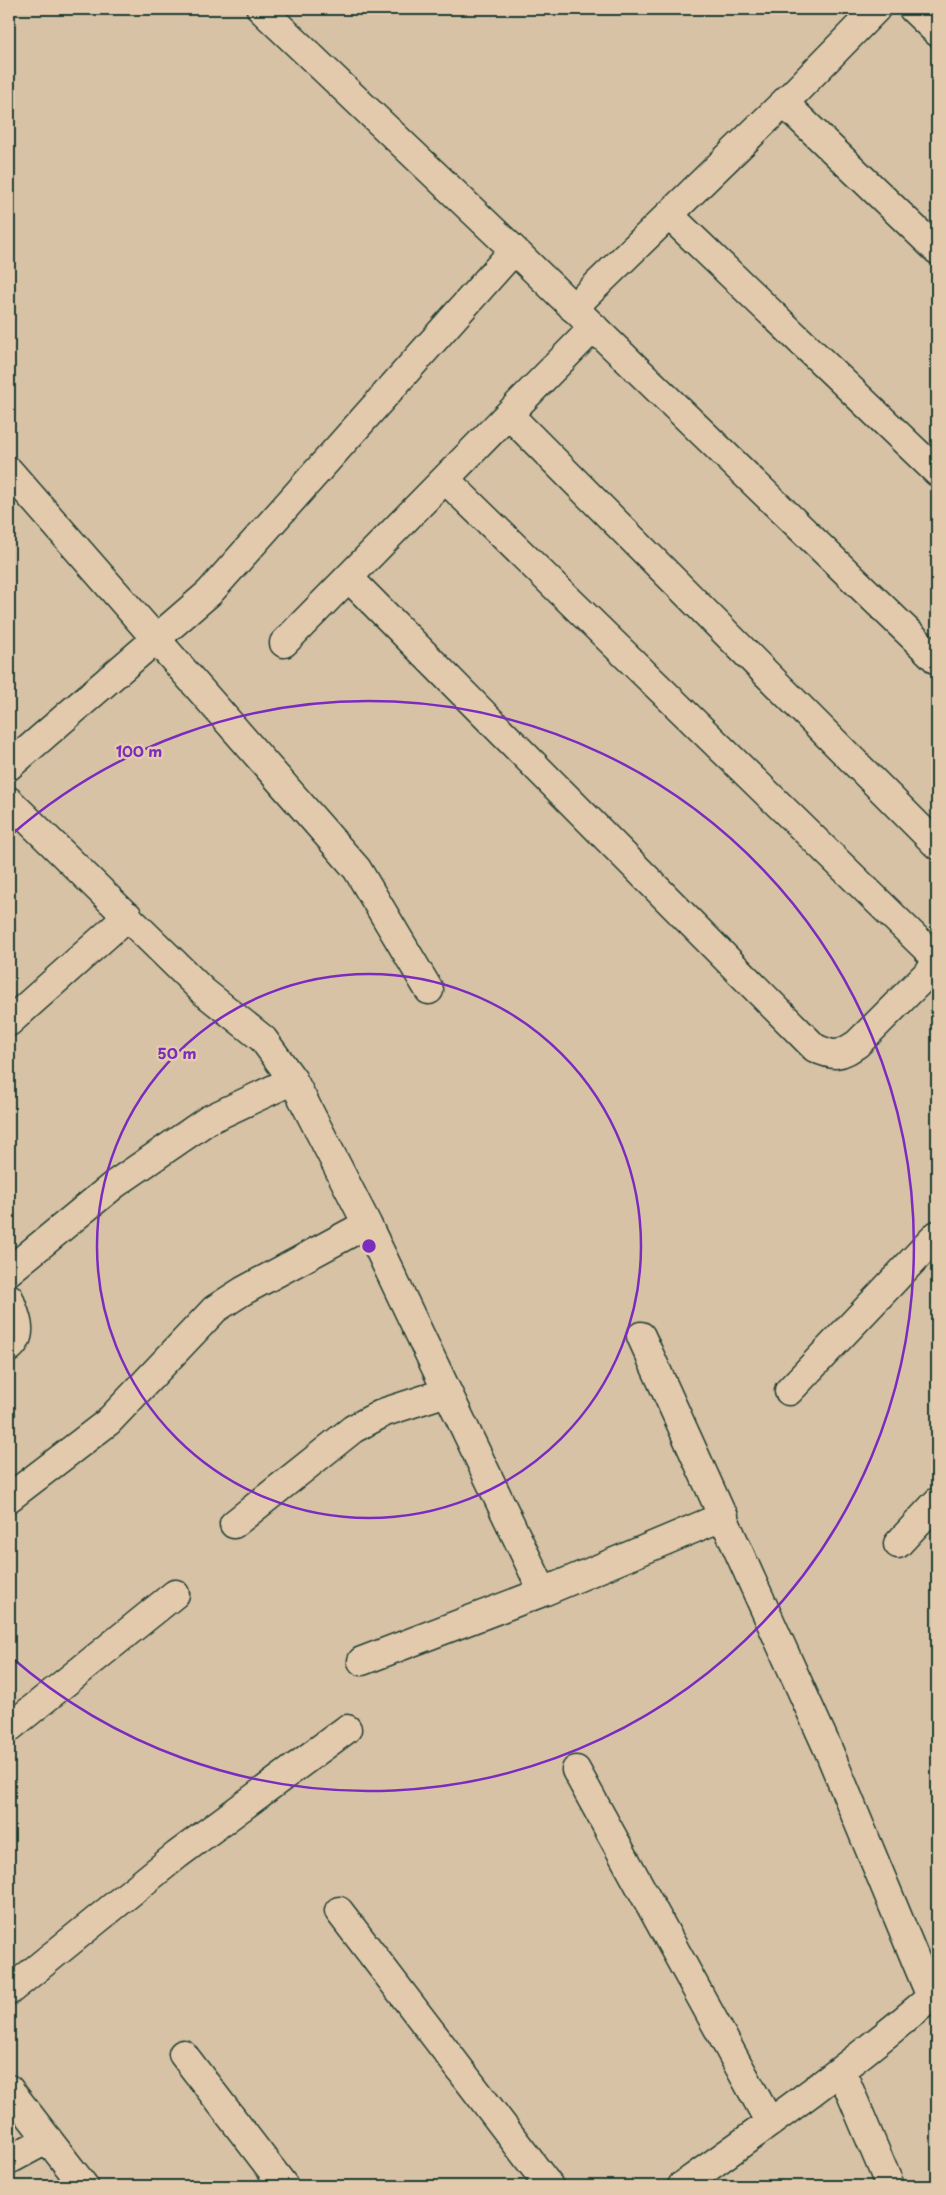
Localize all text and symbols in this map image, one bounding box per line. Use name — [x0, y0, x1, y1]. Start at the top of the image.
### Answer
text: 100 m — [116, 739, 162, 762]
text: 50 m — [158, 1041, 196, 1064]
centre of rings — [360, 1237, 378, 1255]

